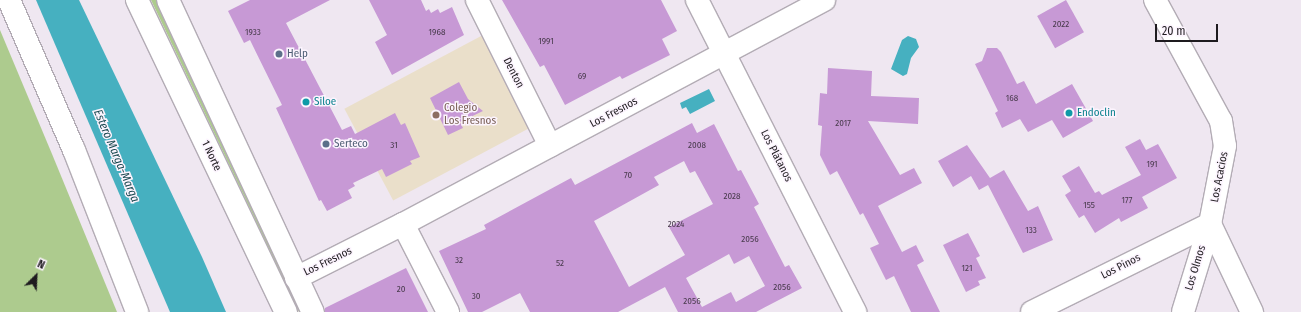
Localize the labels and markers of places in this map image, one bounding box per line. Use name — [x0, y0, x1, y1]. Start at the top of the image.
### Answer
place label: Help — [287, 47, 308, 61]
marker: Help — [274, 49, 284, 59]
place label: Siloe — [314, 95, 336, 109]
marker: Siloe — [301, 97, 311, 107]
place label: Colegio Los Fresnos — [444, 102, 496, 128]
place label: Endoclin — [1077, 106, 1116, 120]
marker: Endoclin — [1064, 108, 1074, 118]
marker: Colegio Los Fresnos — [431, 110, 441, 120]
place label: Serteco — [334, 137, 368, 151]
marker: Serteco — [321, 139, 331, 149]

